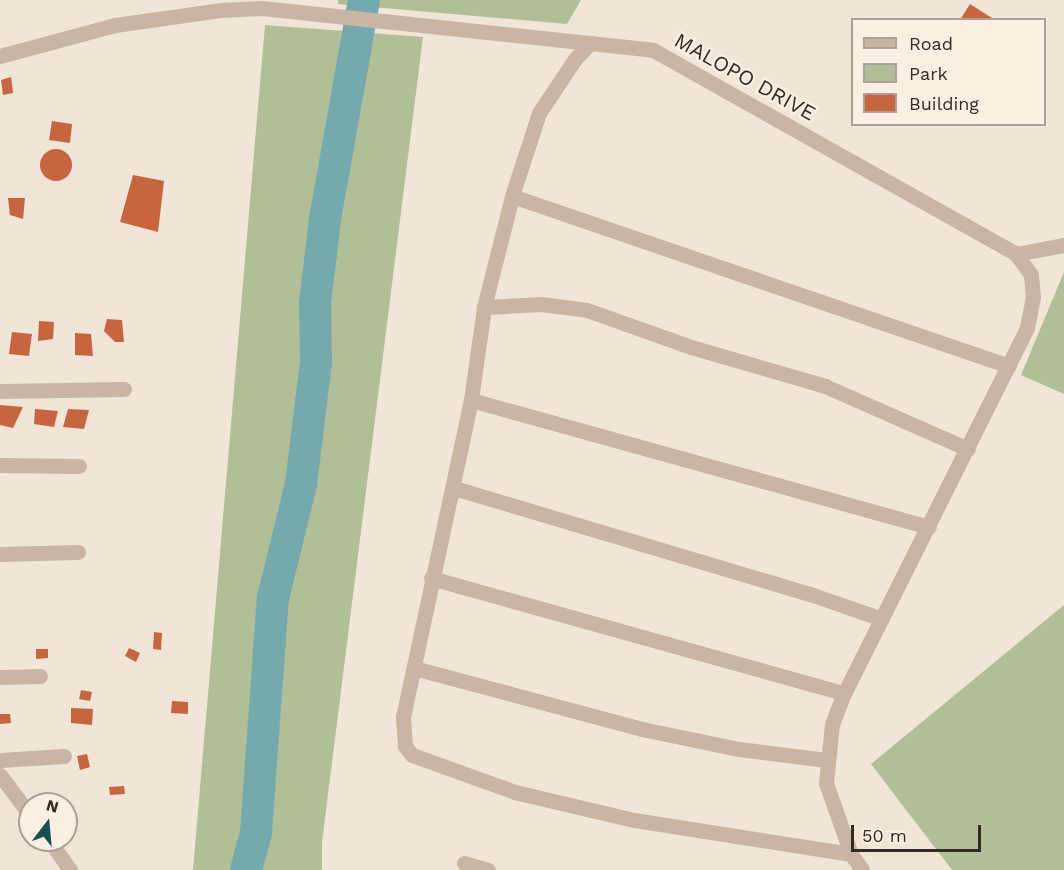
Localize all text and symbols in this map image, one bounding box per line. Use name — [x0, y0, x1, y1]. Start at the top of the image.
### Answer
legend — [851, 18, 1046, 126]
street label: MALOPO DRIVE — [670, 28, 820, 126]
text: Road — [909, 33, 953, 54]
text: Park — [909, 63, 948, 84]
text: Building — [909, 93, 979, 114]
north arrow — [18, 792, 78, 852]
text: N — [44, 795, 61, 817]
scale bar — [854, 813, 984, 851]
text: 50 m — [862, 825, 907, 846]

